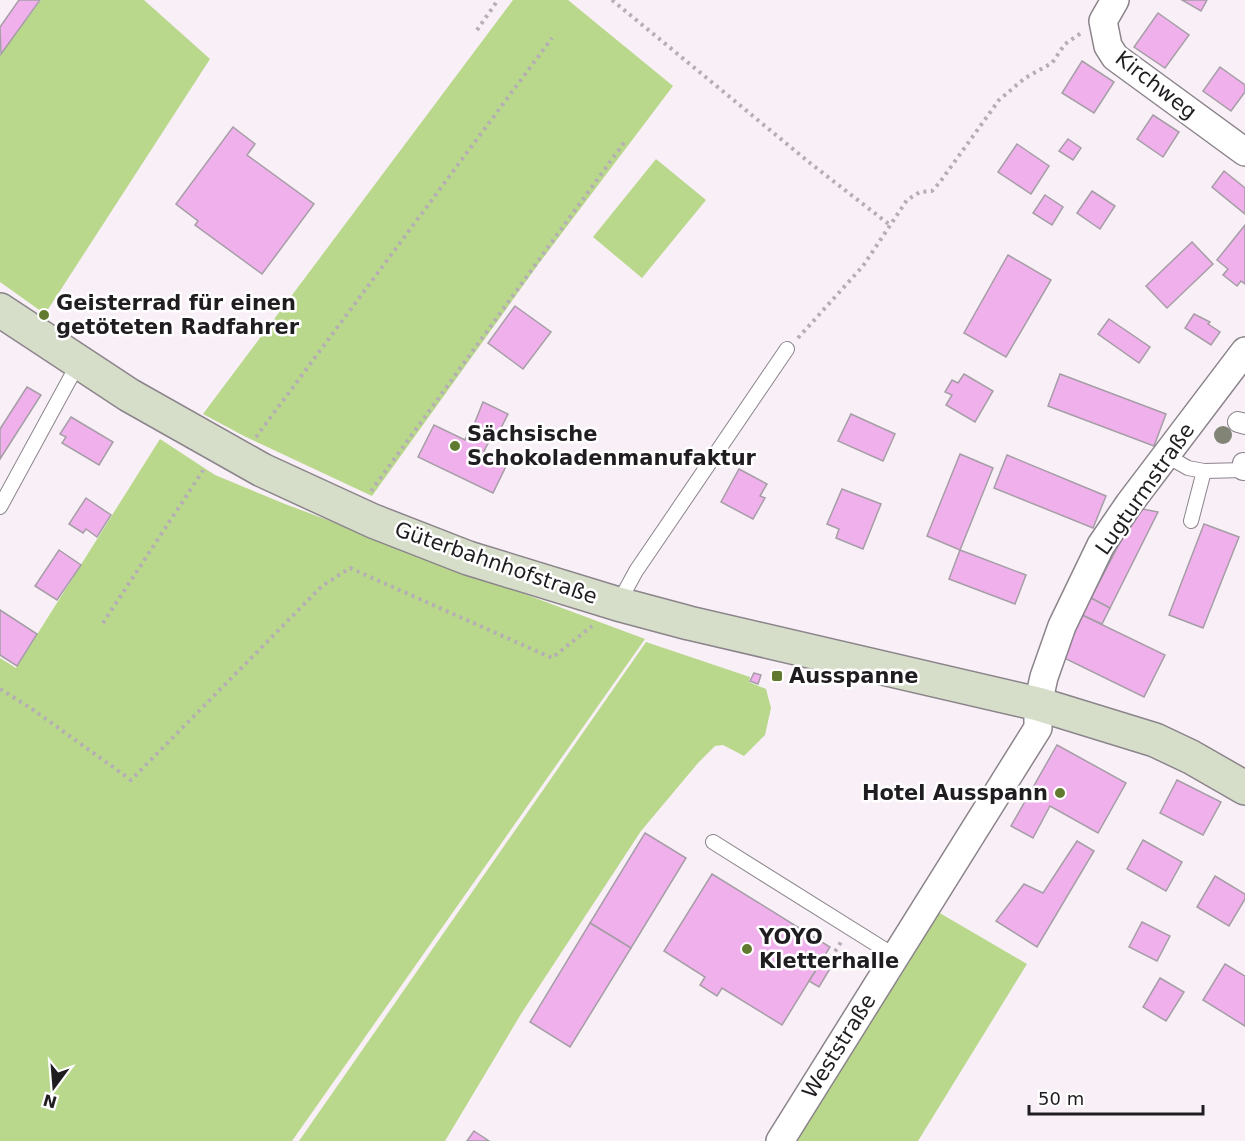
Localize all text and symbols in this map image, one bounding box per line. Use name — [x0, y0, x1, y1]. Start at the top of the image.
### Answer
street label: Kirchweg — [1111, 46, 1201, 124]
place label: Geisterrad für einen getöteten Radfahrer — [56, 291, 300, 339]
marker: Geisterrad für einen getöteten Radfahrer — [37, 308, 51, 322]
street label: Lugturmstraße — [1091, 419, 1199, 559]
place label: Sächsische Schokoladenmanufaktur — [467, 422, 757, 470]
marker: Sächsische Schokoladenmanufaktur — [448, 439, 462, 453]
street label: Güterbahnhofstraße — [392, 517, 600, 609]
place label: Ausspanne — [789, 664, 919, 688]
marker: Ausspanne — [770, 669, 784, 683]
place label: Hotel Ausspann — [862, 781, 1048, 805]
marker: Hotel Ausspann — [1053, 786, 1067, 800]
place label: YOYO Kletterhalle — [758, 925, 899, 973]
marker: YOYO Kletterhalle — [740, 942, 754, 956]
street label: Weststraße — [797, 989, 881, 1103]
north arrow — [24, 1057, 84, 1117]
scale bar — [1029, 1078, 1203, 1116]
text: 50 m — [1038, 1088, 1084, 1109]
text: N — [41, 1090, 59, 1112]

